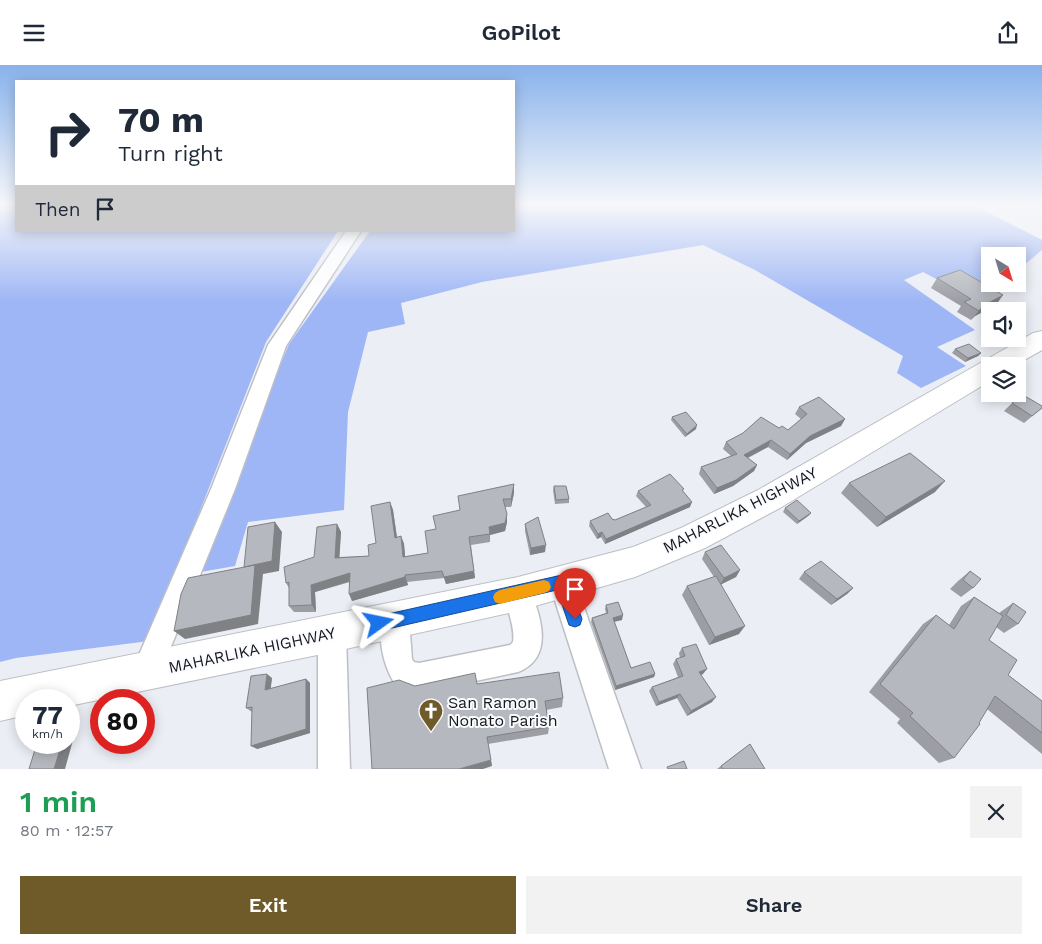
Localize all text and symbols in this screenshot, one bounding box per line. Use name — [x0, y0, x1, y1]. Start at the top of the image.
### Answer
icon: menu — [20, 19, 48, 47]
icon: share — [994, 19, 1022, 47]
text: GoPilot — [482, 20, 560, 45]
text: 70 m — [118, 99, 204, 141]
icon: right — [35, 100, 100, 165]
text: Turn right — [118, 141, 223, 166]
icon: arrive — [91, 195, 119, 223]
text: Then — [35, 198, 81, 221]
north arrow — [981, 247, 1026, 293]
map controls — [981, 247, 1026, 402]
button: sound — [981, 302, 1026, 347]
button: layers — [981, 357, 1026, 402]
street label: MAHARLIKA HIGHWAY — [660, 463, 820, 557]
pin — [554, 568, 596, 619]
icon: arrive — [561, 575, 589, 603]
position arrow — [352, 596, 404, 648]
street label: MAHARLIKA HIGHWAY — [167, 623, 337, 677]
speed limit sign: 80 — [90, 689, 155, 754]
place label: San Ramon Nonato Parish — [448, 693, 558, 730]
church icon: San Ramon Nonato Parish — [418, 698, 444, 732]
text: 77 — [32, 701, 63, 730]
text: km/h — [32, 727, 63, 741]
text: 1 min — [20, 784, 97, 819]
button: close — [970, 786, 1022, 838]
text: 80 m · 12:57 — [20, 821, 113, 840]
button: Exit — [20, 876, 516, 934]
button: Share — [526, 876, 1022, 934]

